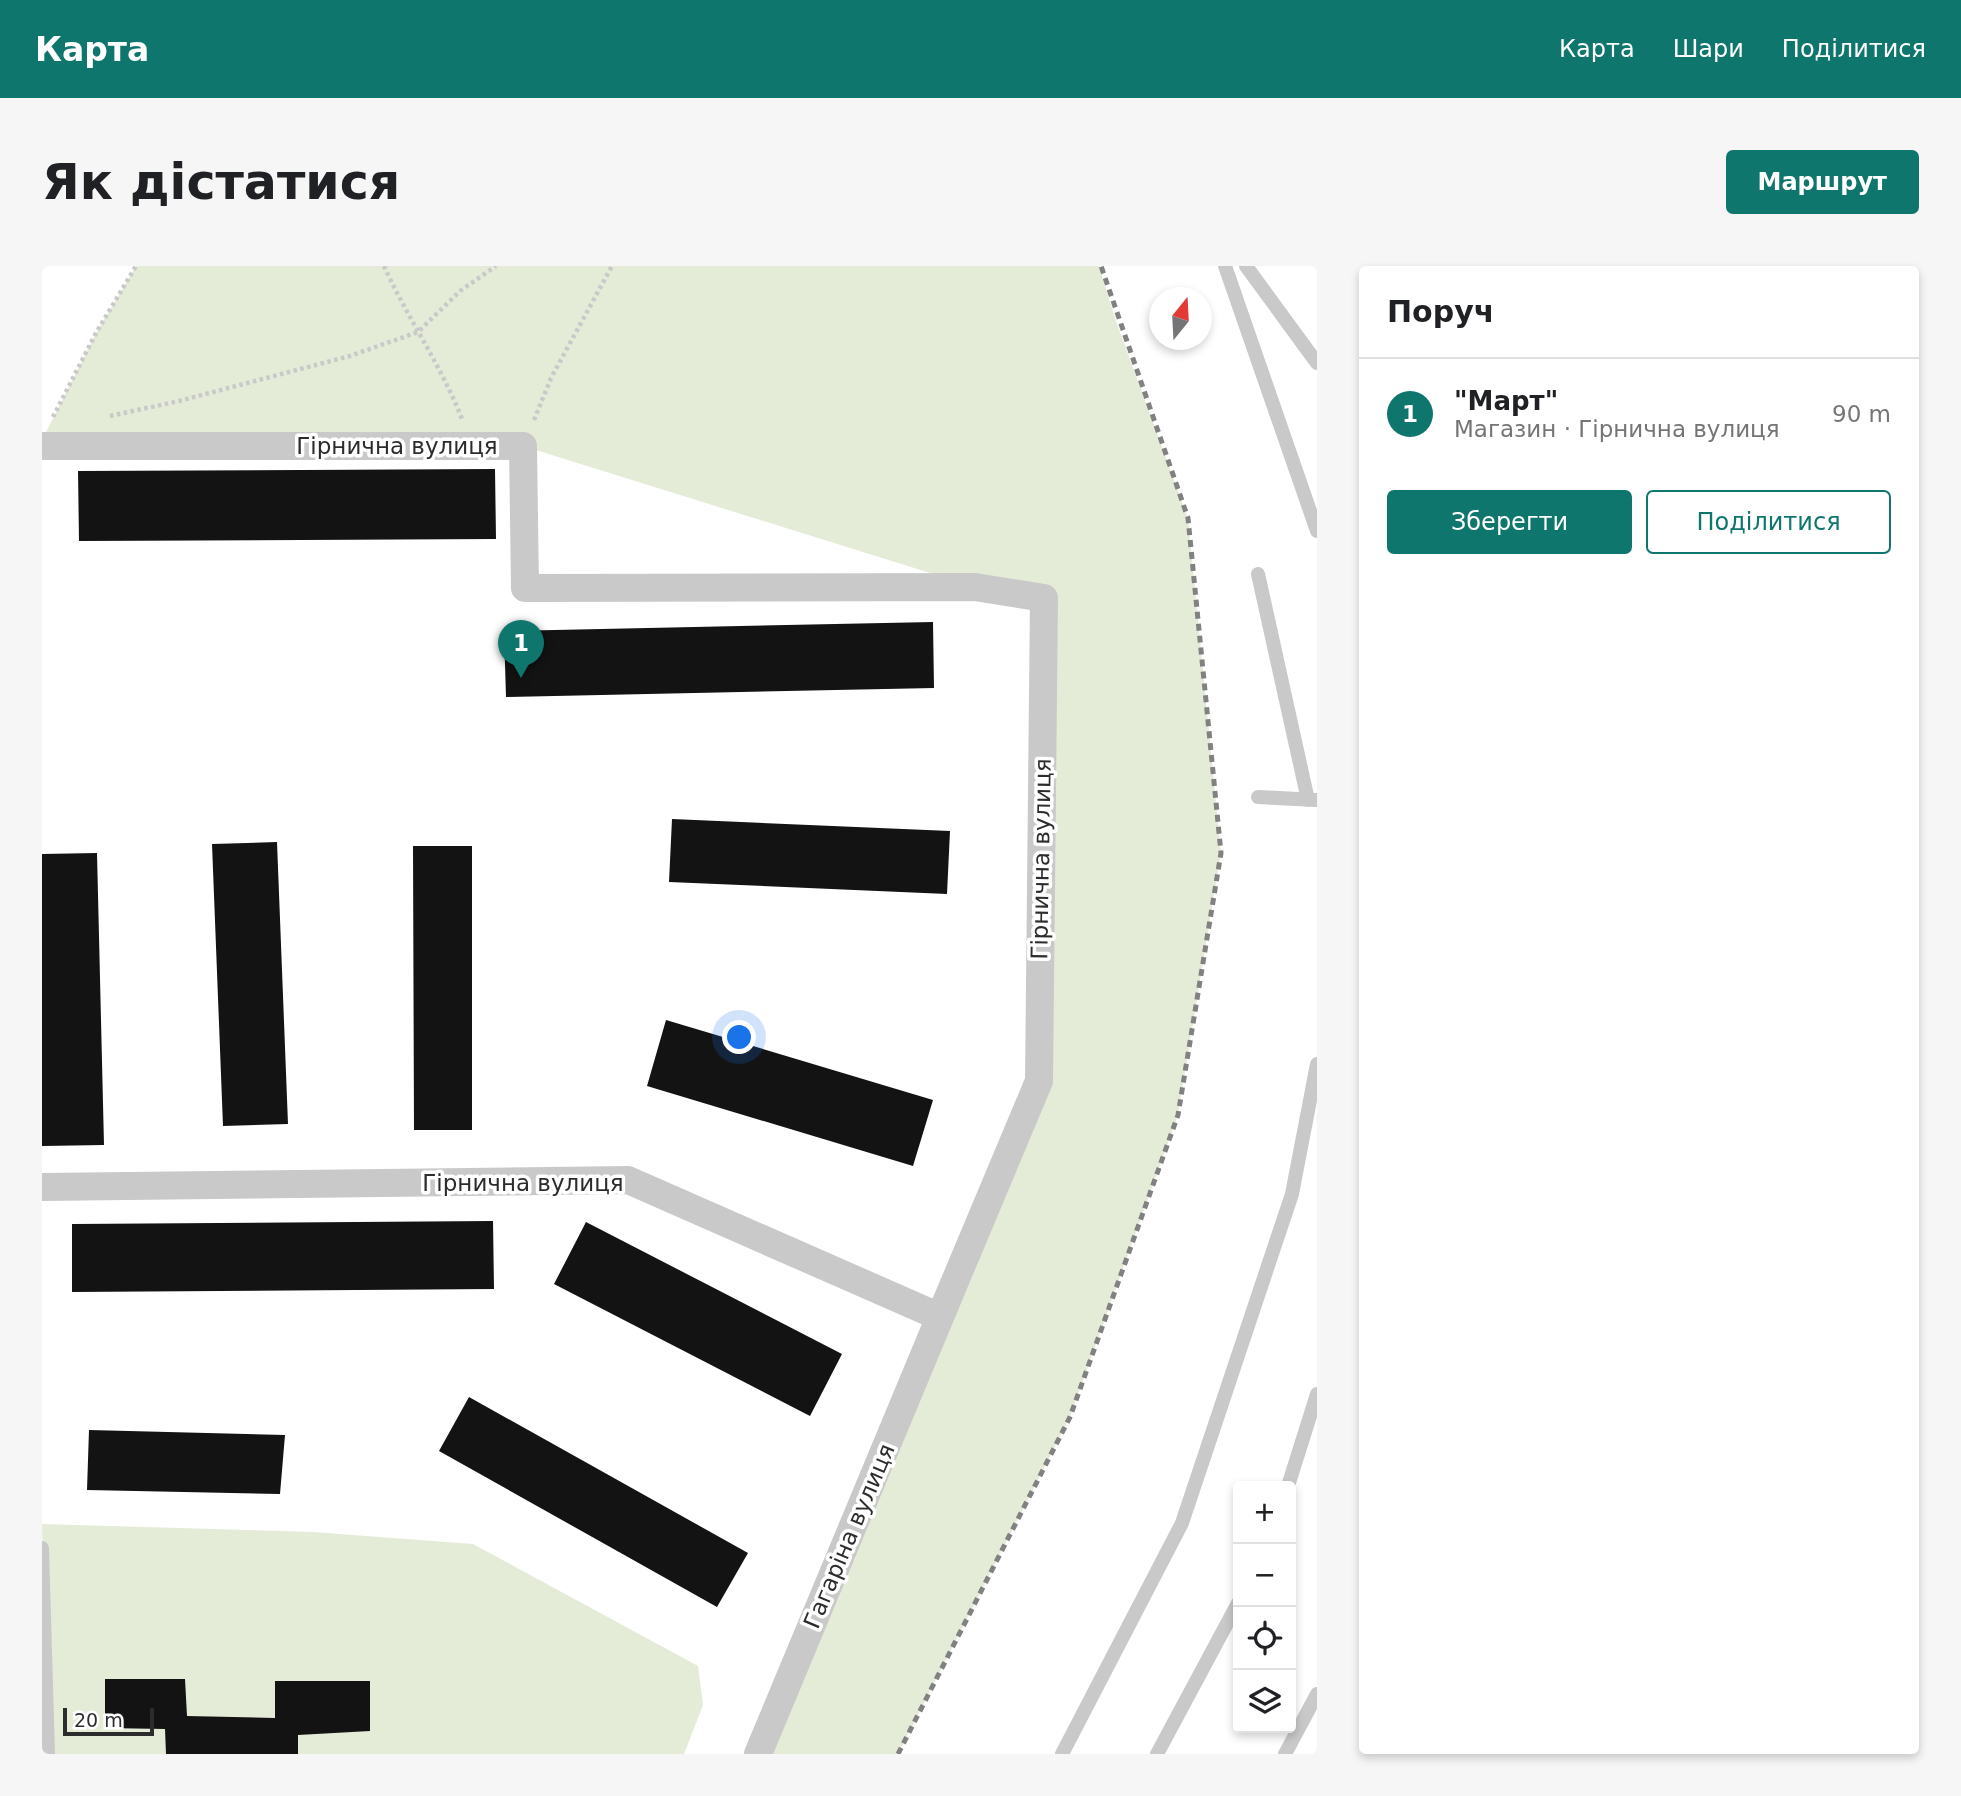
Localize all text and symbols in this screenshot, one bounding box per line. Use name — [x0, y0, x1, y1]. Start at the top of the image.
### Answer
text: Карта — [35, 30, 149, 69]
text: Карта — [1559, 35, 1635, 63]
text: Шари — [1673, 35, 1744, 63]
text: Поділитися — [1782, 35, 1926, 63]
button: Маршрут — [1726, 150, 1919, 214]
text: Як дістатися — [42, 154, 400, 211]
north arrow — [1149, 287, 1212, 350]
text: Поруч — [1387, 294, 1494, 329]
text: "Март" — [1454, 386, 1558, 416]
text: 1 — [1402, 401, 1418, 427]
text: 90 m — [1832, 401, 1891, 427]
text: Магазин · Гірнична вулиця — [1454, 416, 1780, 442]
street label: Гірнична вулиця — [296, 433, 498, 459]
button: Зберегти — [1387, 490, 1632, 554]
button: Поділитися — [1646, 490, 1891, 554]
pin: 1 — [498, 620, 544, 678]
street label: Гірнична вулиця — [1026, 758, 1056, 960]
your location — [722, 1020, 756, 1054]
street label: Гірнична вулиця — [422, 1170, 624, 1196]
street label: Гагаріна вулиця — [798, 1440, 900, 1632]
map controls — [1233, 1481, 1296, 1733]
button: + — [1233, 1481, 1296, 1544]
button: − — [1233, 1544, 1296, 1607]
button: locate — [1233, 1607, 1296, 1670]
button: layers — [1233, 1670, 1296, 1733]
scale bar — [63, 1705, 154, 1737]
text: 20 m — [74, 1709, 123, 1731]

